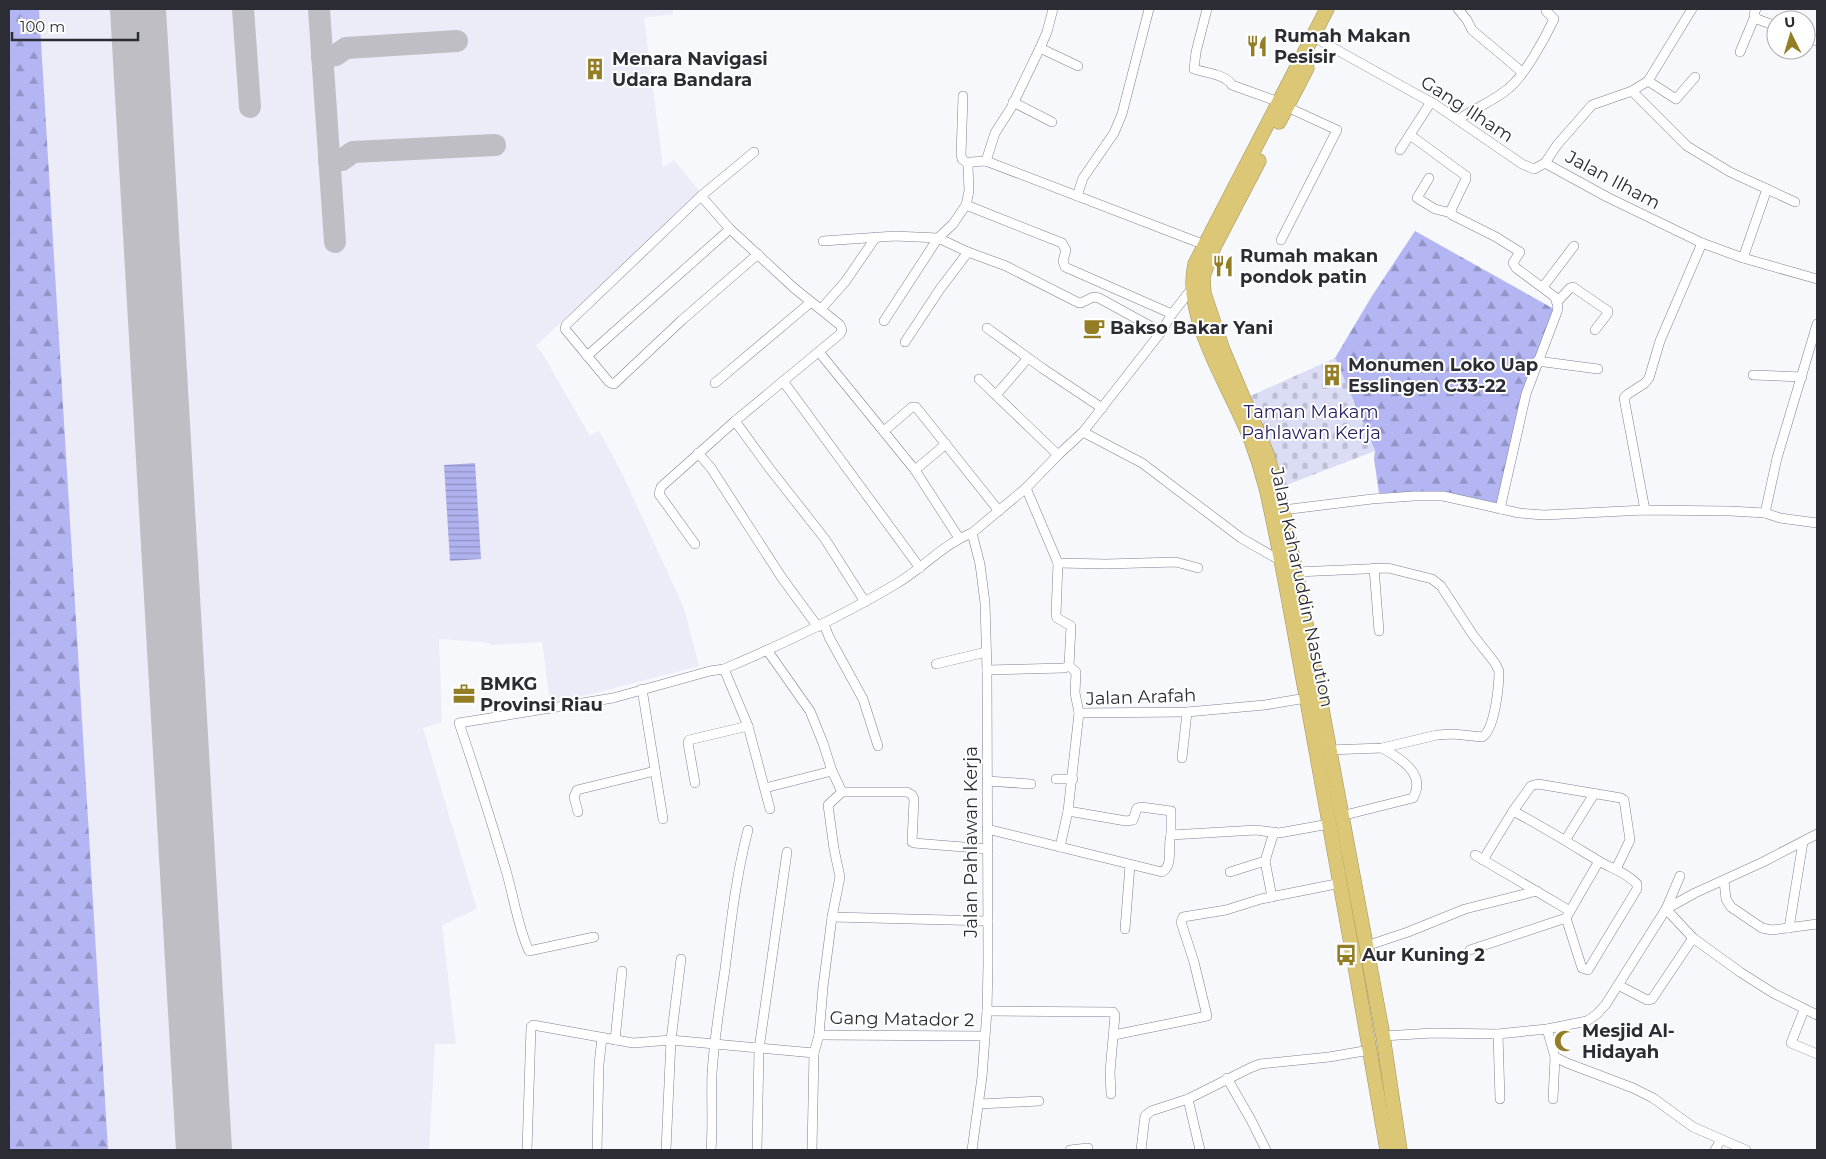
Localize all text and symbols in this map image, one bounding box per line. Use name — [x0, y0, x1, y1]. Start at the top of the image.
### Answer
scale bar — [12, 10, 139, 42]
north arrow — [1766, 10, 1816, 60]
text: U — [1784, 13, 1796, 31]
text: 100 m — [20, 17, 65, 36]
place label: Rumah Makan Pesisir — [1274, 25, 1411, 68]
restaurant icon: Rumah Makan Pesisir — [1244, 33, 1270, 59]
place label: Menara Navigasi Udara Bandara — [612, 48, 768, 91]
building icon: Menara Navigasi Udara Bandara — [582, 56, 608, 82]
street label: Gang Ilham — [1417, 71, 1517, 147]
street label: Jalan Ilham — [1561, 145, 1664, 214]
place label: Rumah makan pondok patin — [1240, 245, 1378, 288]
restaurant icon: Rumah makan pondok patin — [1210, 253, 1236, 279]
cafe icon: Bakso Bakar Yani — [1081, 315, 1107, 341]
place label: Bakso Bakar Yani — [1110, 317, 1273, 339]
place label: Monumen Loko Uap Esslingen C33-22 — [1348, 354, 1538, 397]
building icon: Monumen Loko Uap Esslingen C33-22 — [1319, 362, 1345, 388]
park label: Taman Makam Pahlawan Kerja — [1241, 401, 1381, 444]
street label: Jalan Kaharuddin Nasution — [1266, 464, 1338, 709]
place label: BMKG Provinsi Riau — [480, 673, 603, 716]
office icon: BMKG Provinsi Riau — [451, 681, 477, 707]
street label: Jalan Arafah — [1084, 684, 1197, 710]
street label: Jalan Pahlawan Kerja — [960, 746, 982, 939]
bus stop icon: Aur Kuning 2 — [1333, 942, 1359, 968]
place label: Aur Kuning 2 — [1361, 944, 1485, 966]
street label: Gang Matador 2 — [829, 1007, 975, 1031]
place label: Mesjid Al- Hidayah — [1582, 1020, 1675, 1063]
mosque icon: Mesjid Al- Hidayah — [1552, 1028, 1578, 1054]

